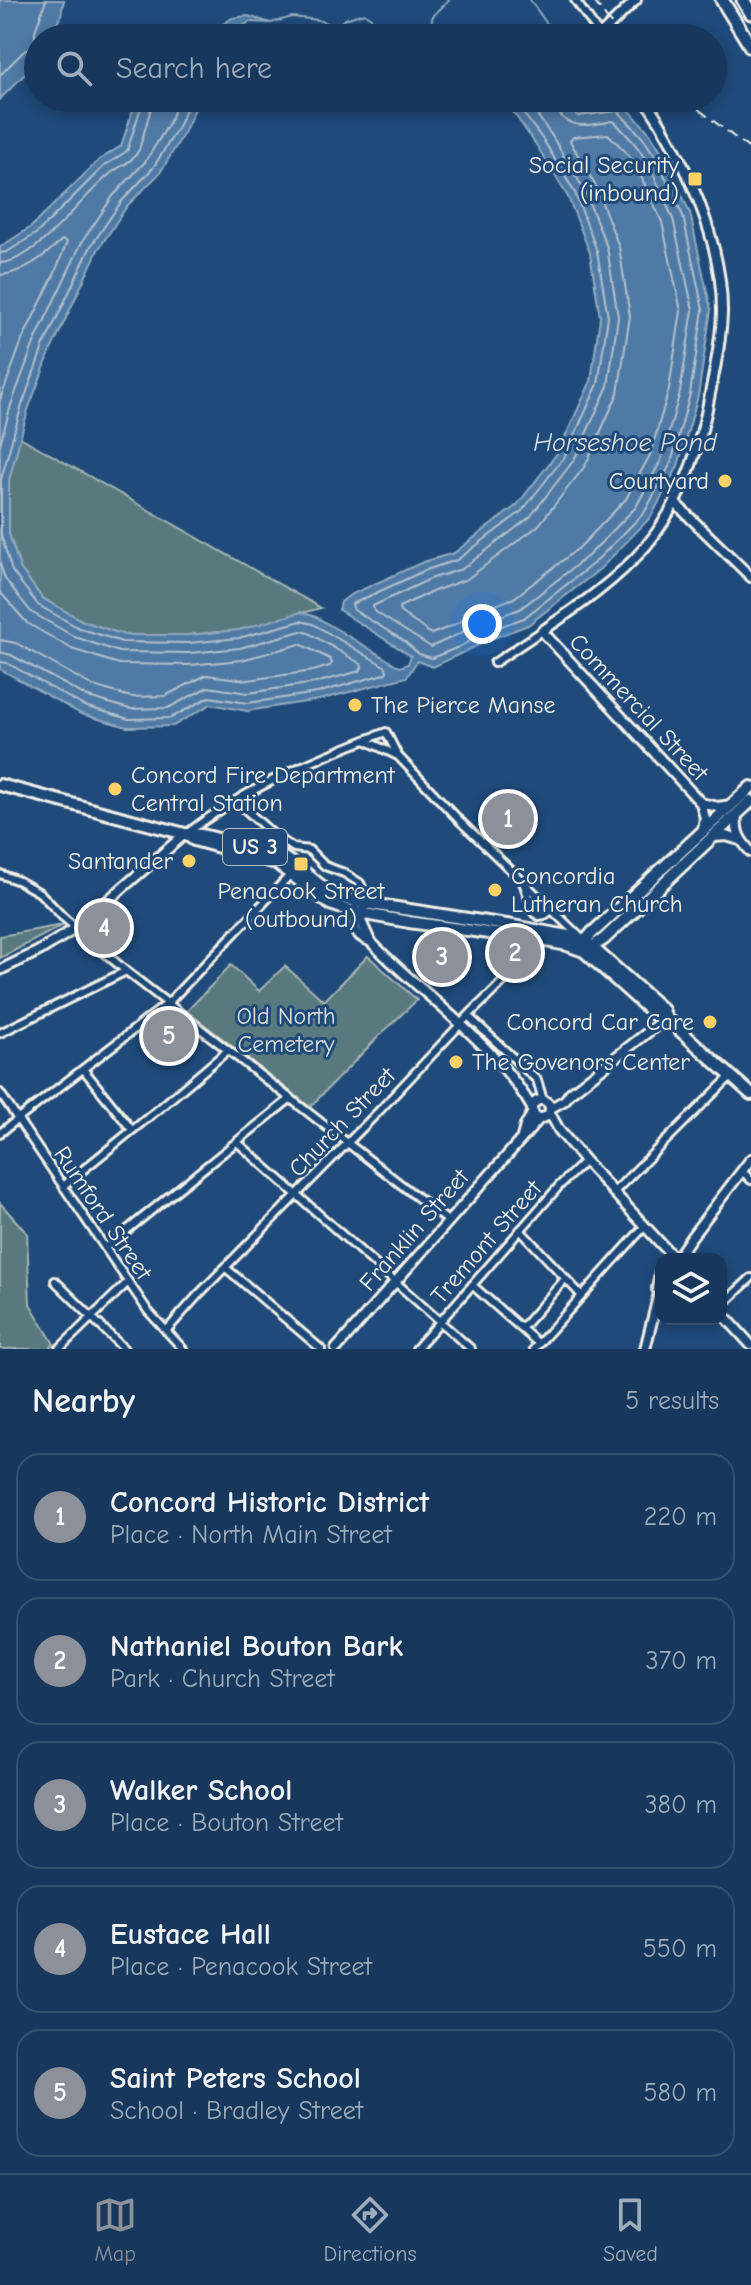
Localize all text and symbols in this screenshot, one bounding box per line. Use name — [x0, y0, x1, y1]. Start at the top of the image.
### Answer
search box — [24, 24, 727, 112]
icon: search — [52, 46, 96, 90]
text: Search here — [116, 51, 272, 86]
place label: Social Security (inbound) — [529, 151, 679, 207]
marker: Social Security (inbound) — [686, 170, 704, 188]
water label: Horseshoe Pond — [533, 428, 718, 458]
place label: Courtyard — [609, 467, 709, 495]
marker: Courtyard — [716, 472, 734, 490]
your location — [462, 604, 502, 644]
street label: Commercial Street — [564, 628, 715, 787]
place label: The Pierce Manse — [371, 691, 555, 719]
marker: The Pierce Manse — [346, 696, 364, 714]
place label: Concord Fire Department Central Station — [131, 761, 396, 817]
marker: Concord Fire Department Central Station — [106, 780, 124, 798]
pin: 1 — [482, 789, 534, 849]
road number: US 3 — [223, 829, 287, 865]
place label: Santander — [68, 847, 173, 875]
marker: Santander — [180, 852, 198, 870]
marker: Penacook Street (outbound) — [292, 855, 310, 873]
place label: Concordia Lutheran Church — [511, 862, 683, 918]
place label: Penacook Street (outbound) — [218, 877, 386, 933]
marker: Concordia Lutheran Church — [486, 881, 504, 899]
pin: 4 — [78, 898, 130, 958]
pin: 2 — [489, 923, 541, 983]
pin: 3 — [416, 927, 468, 987]
park label: Old North Cemetery — [236, 1002, 336, 1058]
pin: 5 — [143, 1006, 195, 1066]
place label: Concord Car Care — [507, 1008, 694, 1036]
marker: Concord Car Care — [701, 1013, 719, 1031]
place label: The Govenors Center — [472, 1048, 690, 1076]
marker: The Govenors Center — [447, 1053, 465, 1071]
street label: Church Street — [283, 1061, 402, 1183]
street label: Rumford Street — [48, 1141, 159, 1286]
street label: Franklin Street — [353, 1162, 475, 1297]
street label: Tremont Street — [425, 1174, 548, 1309]
map controls — [655, 1253, 727, 1325]
button: layers — [655, 1253, 727, 1325]
text: Nearby — [32, 1381, 135, 1421]
text: 5 results — [625, 1386, 719, 1416]
text: Concord Historic District — [110, 1485, 429, 1520]
text: 1 — [55, 1502, 65, 1532]
text: 220 m — [644, 1502, 717, 1532]
text: Place · North Main Street — [110, 1520, 392, 1550]
text: Nathaniel Bouton Bark — [110, 1629, 403, 1664]
text: 2 — [54, 1646, 66, 1676]
text: 370 m — [646, 1646, 717, 1676]
text: Park · Church Street — [110, 1664, 335, 1694]
text: Walker School — [110, 1773, 292, 1808]
text: 3 — [54, 1790, 66, 1820]
text: 380 m — [644, 1790, 717, 1820]
text: Place · Bouton Street — [110, 1808, 343, 1838]
text: Eustace Hall — [110, 1917, 271, 1952]
text: 4 — [54, 1934, 66, 1964]
text: 550 m — [643, 1934, 717, 1964]
text: Place · Penacook Street — [110, 1952, 372, 1982]
text: Saint Peters School — [110, 2061, 361, 2096]
text: 5 — [53, 2078, 67, 2108]
text: 580 m — [643, 2078, 717, 2108]
text: School · Bradley Street — [110, 2096, 363, 2126]
tab: Map — [93, 2193, 137, 2267]
tab: Directions — [324, 2193, 417, 2267]
tab: Saved — [603, 2193, 658, 2267]

